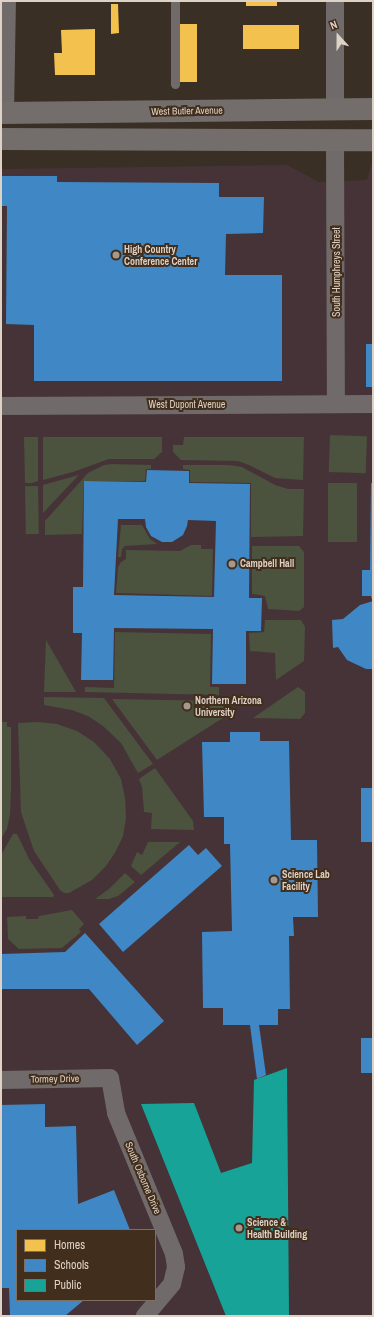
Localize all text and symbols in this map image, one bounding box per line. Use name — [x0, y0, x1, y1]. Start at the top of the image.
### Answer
north arrow — [318, 16, 358, 56]
text: N — [328, 17, 339, 33]
street label: West Butler Avenue — [151, 104, 223, 118]
street label: South Humphreys Street — [331, 227, 343, 317]
place label: High Country Conference Center — [124, 243, 197, 266]
marker: High Country Conference Center — [111, 250, 121, 260]
street label: West Dupont Avenue — [148, 399, 226, 411]
place label: Campbell Hall — [240, 558, 294, 570]
marker: Campbell Hall — [227, 559, 237, 569]
place label: Northern Arizona University — [195, 694, 262, 718]
marker: Northern Arizona University — [182, 701, 192, 711]
place label: Science Lab Facility — [282, 868, 330, 892]
marker: Science Lab Facility — [269, 875, 279, 885]
street label: Tormey Drive — [31, 1073, 79, 1085]
street label: South Osborne Drive — [122, 1140, 164, 1216]
place label: Science & Health Building — [247, 1216, 307, 1240]
marker: Science & Health Building — [234, 1223, 244, 1233]
legend — [16, 1229, 156, 1301]
text: Homes — [54, 1237, 85, 1253]
text: Schools — [54, 1257, 89, 1273]
text: Public — [54, 1277, 81, 1293]

